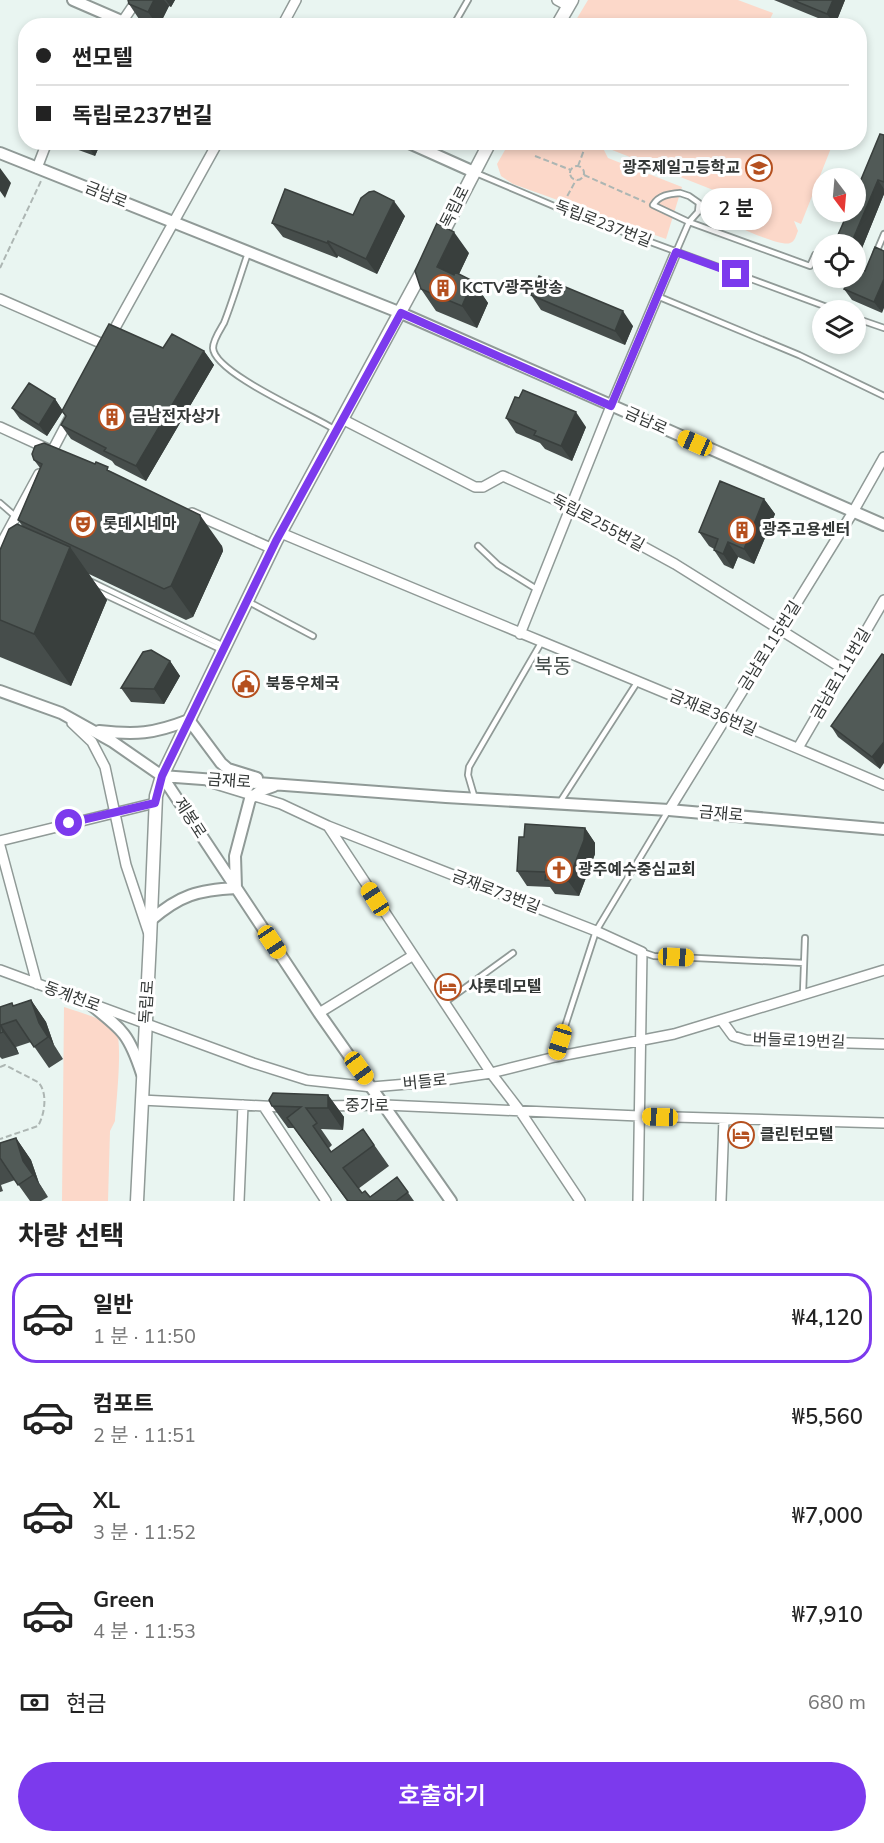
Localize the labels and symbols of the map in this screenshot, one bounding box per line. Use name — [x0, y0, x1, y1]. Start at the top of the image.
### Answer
school or university icon: 광주제일고등학교 — [744, 153, 774, 183]
place label: 광주제일고등학교 — [622, 157, 740, 179]
north arrow — [812, 168, 866, 222]
street label: 금남로 — [81, 177, 131, 214]
street label: 독립로 — [435, 182, 475, 232]
callout: 2 분 — [700, 187, 772, 229]
street label: 독립로237번길 — [551, 195, 655, 253]
route end — [722, 260, 749, 287]
building icon: KCTV광주방송 — [428, 273, 458, 303]
place label: KCTV광주방송 — [462, 277, 564, 299]
building icon: 금남전자상가 — [97, 402, 127, 432]
street label: 금남로 — [621, 402, 671, 440]
place label: 금남전자상가 — [132, 406, 221, 428]
car — [675, 427, 715, 459]
street label: 독립로255번길 — [548, 489, 648, 557]
theatre icon: 롯데시네마 — [68, 509, 98, 539]
place label: 롯데시네마 — [103, 513, 177, 535]
building icon: 광주고용센터 — [727, 515, 757, 545]
place label: 광주고용센터 — [762, 519, 850, 541]
street label: 금남로115번길 — [734, 597, 806, 695]
street label: 금남로111번길 — [806, 624, 876, 724]
district label: 북동 — [535, 653, 571, 680]
public building icon: 북동우체국 — [231, 669, 261, 699]
place label: 북동우체국 — [266, 673, 340, 695]
street label: 금재로36번길 — [666, 685, 760, 741]
street label: 금재로 — [206, 768, 252, 794]
street label: 제봉로 — [169, 793, 211, 843]
street label: 금재로 — [698, 801, 744, 827]
route start — [55, 809, 82, 836]
church icon: 광주예수중심교회 — [544, 855, 574, 885]
place label: 광주예수중심교회 — [578, 859, 696, 881]
street label: 금재로73번길 — [449, 865, 543, 919]
car — [358, 879, 392, 919]
car — [254, 922, 290, 962]
car — [658, 947, 694, 967]
hotel icon: 샤롯데모텔 — [433, 972, 463, 1002]
place label: 샤롯데모텔 — [468, 976, 542, 998]
street label: 동계천로 — [41, 977, 104, 1017]
street label: 독립로 — [134, 979, 160, 1025]
car — [546, 1022, 574, 1062]
street label: 버들로19번길 — [752, 1028, 846, 1054]
car — [341, 1048, 377, 1088]
street label: 버들로 — [402, 1069, 448, 1095]
street label: 중가로 — [345, 1095, 389, 1117]
car — [642, 1107, 678, 1127]
hotel icon: 클린턴모텔 — [726, 1120, 756, 1150]
place label: 클린턴모텔 — [760, 1124, 834, 1146]

